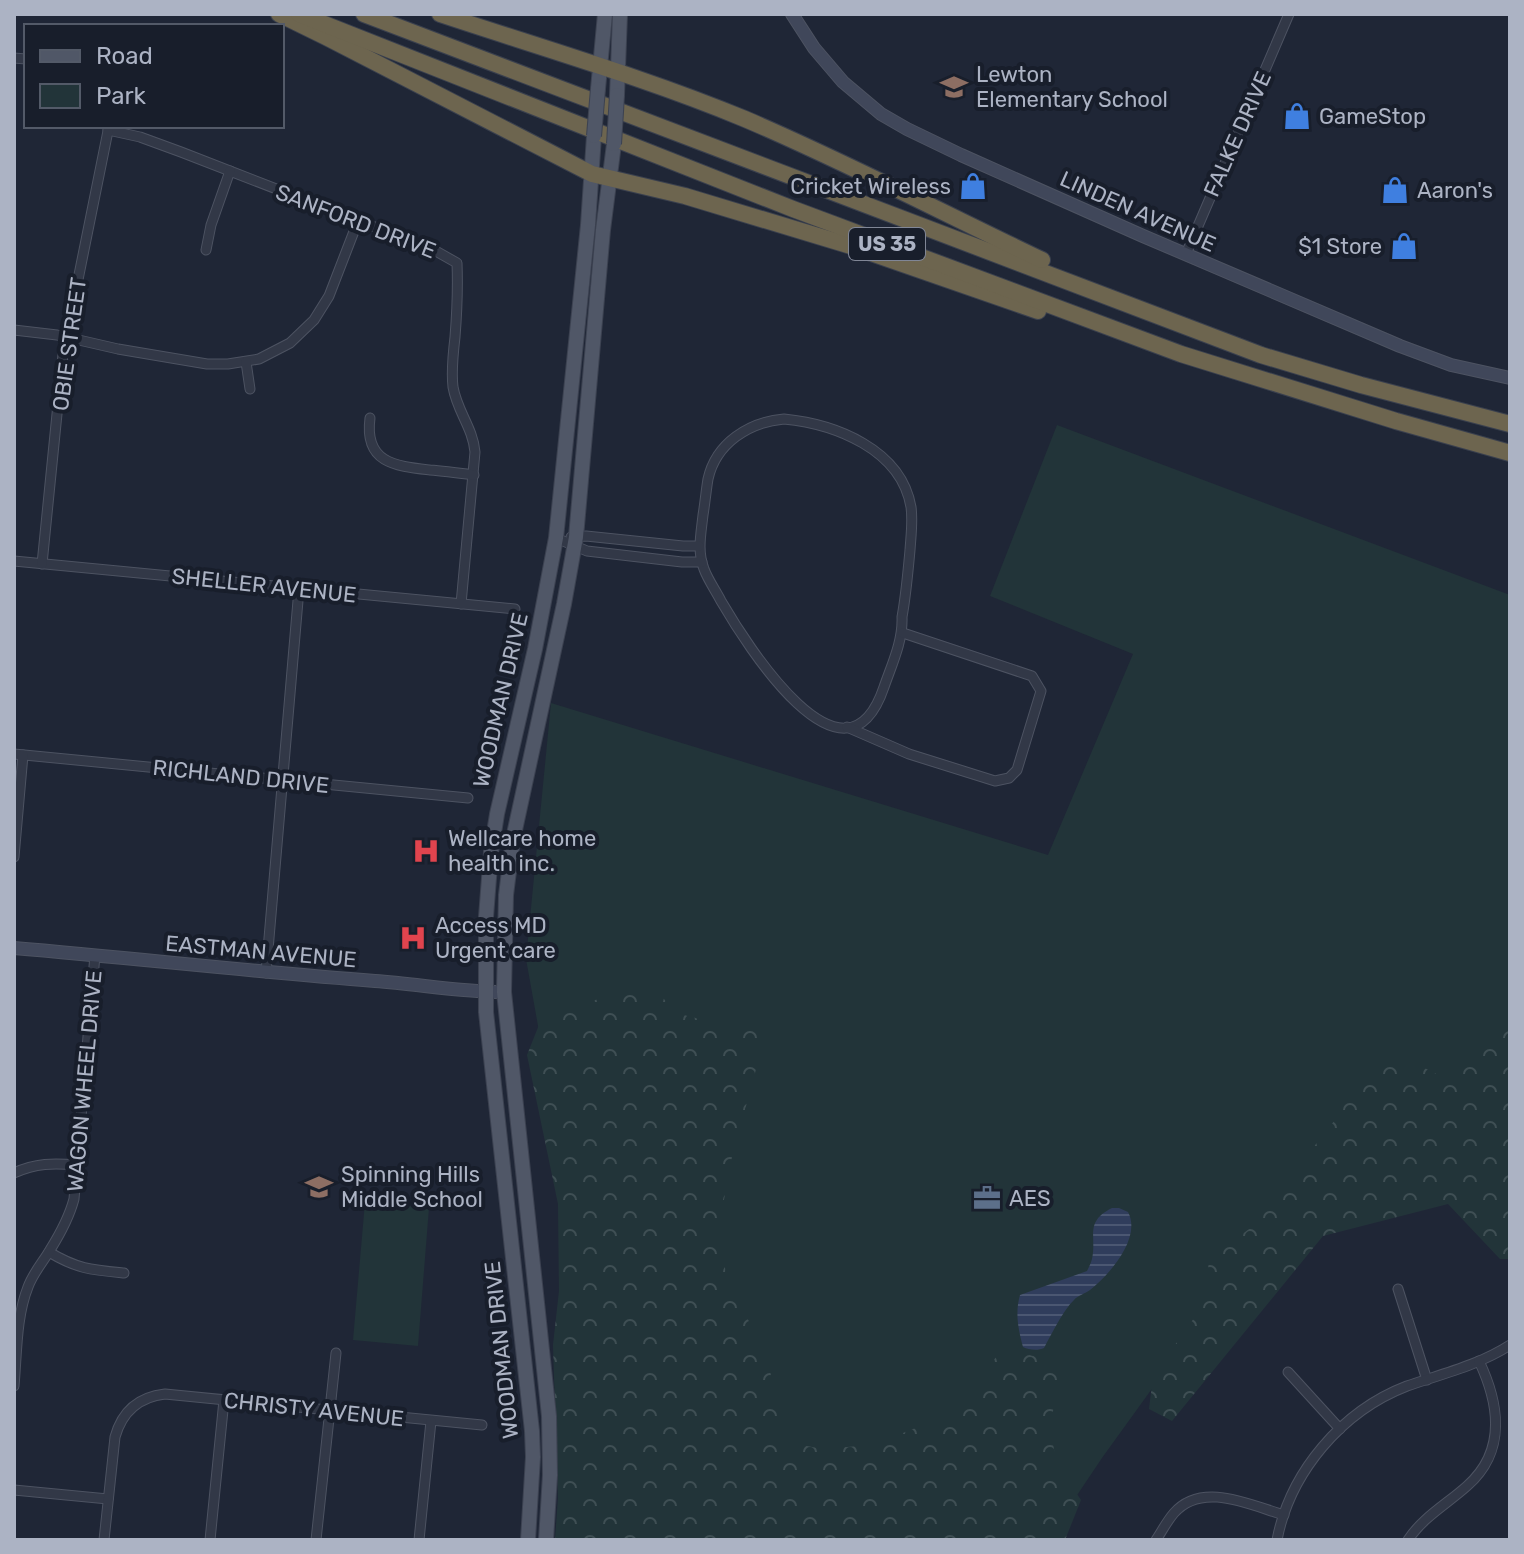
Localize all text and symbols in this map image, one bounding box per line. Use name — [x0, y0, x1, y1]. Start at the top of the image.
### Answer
legend — [24, 24, 284, 128]
text: Road — [96, 42, 153, 70]
place label: Lewton Elementary School — [976, 61, 1168, 113]
street label: FALKE DRIVE — [1198, 67, 1277, 201]
school or university icon: Lewton Elementary School — [939, 72, 969, 102]
text: Park — [96, 82, 147, 110]
shop icon: GameStop — [1282, 101, 1312, 131]
place label: GameStop — [1319, 103, 1426, 130]
street label: LINDEN AVENUE — [1056, 165, 1220, 258]
shop icon: Cricket Wireless — [958, 171, 988, 201]
place label: Cricket Wireless — [790, 173, 951, 200]
shop icon: Aaron's — [1380, 175, 1410, 205]
place label: Aaron's — [1417, 177, 1493, 204]
street label: SANFORD DRIVE — [272, 179, 440, 264]
road number: US 35 — [849, 228, 925, 260]
shop icon: $1 Store — [1389, 231, 1419, 261]
place label: $1 Store — [1298, 233, 1382, 260]
street label: OBIE STREET — [47, 275, 92, 412]
street label: SHELLER AVENUE — [170, 562, 358, 609]
street label: WOODMAN DRIVE — [467, 610, 534, 790]
street label: RICHLAND DRIVE — [151, 754, 330, 799]
place label: Wellcare home health inc. — [448, 825, 596, 877]
hospital icon: Wellcare home health inc. — [411, 836, 441, 866]
place label: Access MD Urgent care — [435, 912, 556, 964]
hospital icon: Access MD Urgent care — [398, 923, 428, 953]
street label: EASTMAN AVENUE — [164, 930, 358, 973]
street label: WAGON WHEEL DRIVE — [61, 969, 108, 1193]
place label: Spinning Hills Middle School — [341, 1161, 483, 1213]
school or university icon: Spinning Hills Middle School — [304, 1172, 334, 1202]
office icon: AES — [972, 1183, 1002, 1213]
place label: AES — [1009, 1185, 1051, 1212]
street label: WOODMAN DRIVE — [479, 1260, 524, 1440]
street label: CHRISTY AVENUE — [223, 1387, 405, 1432]

